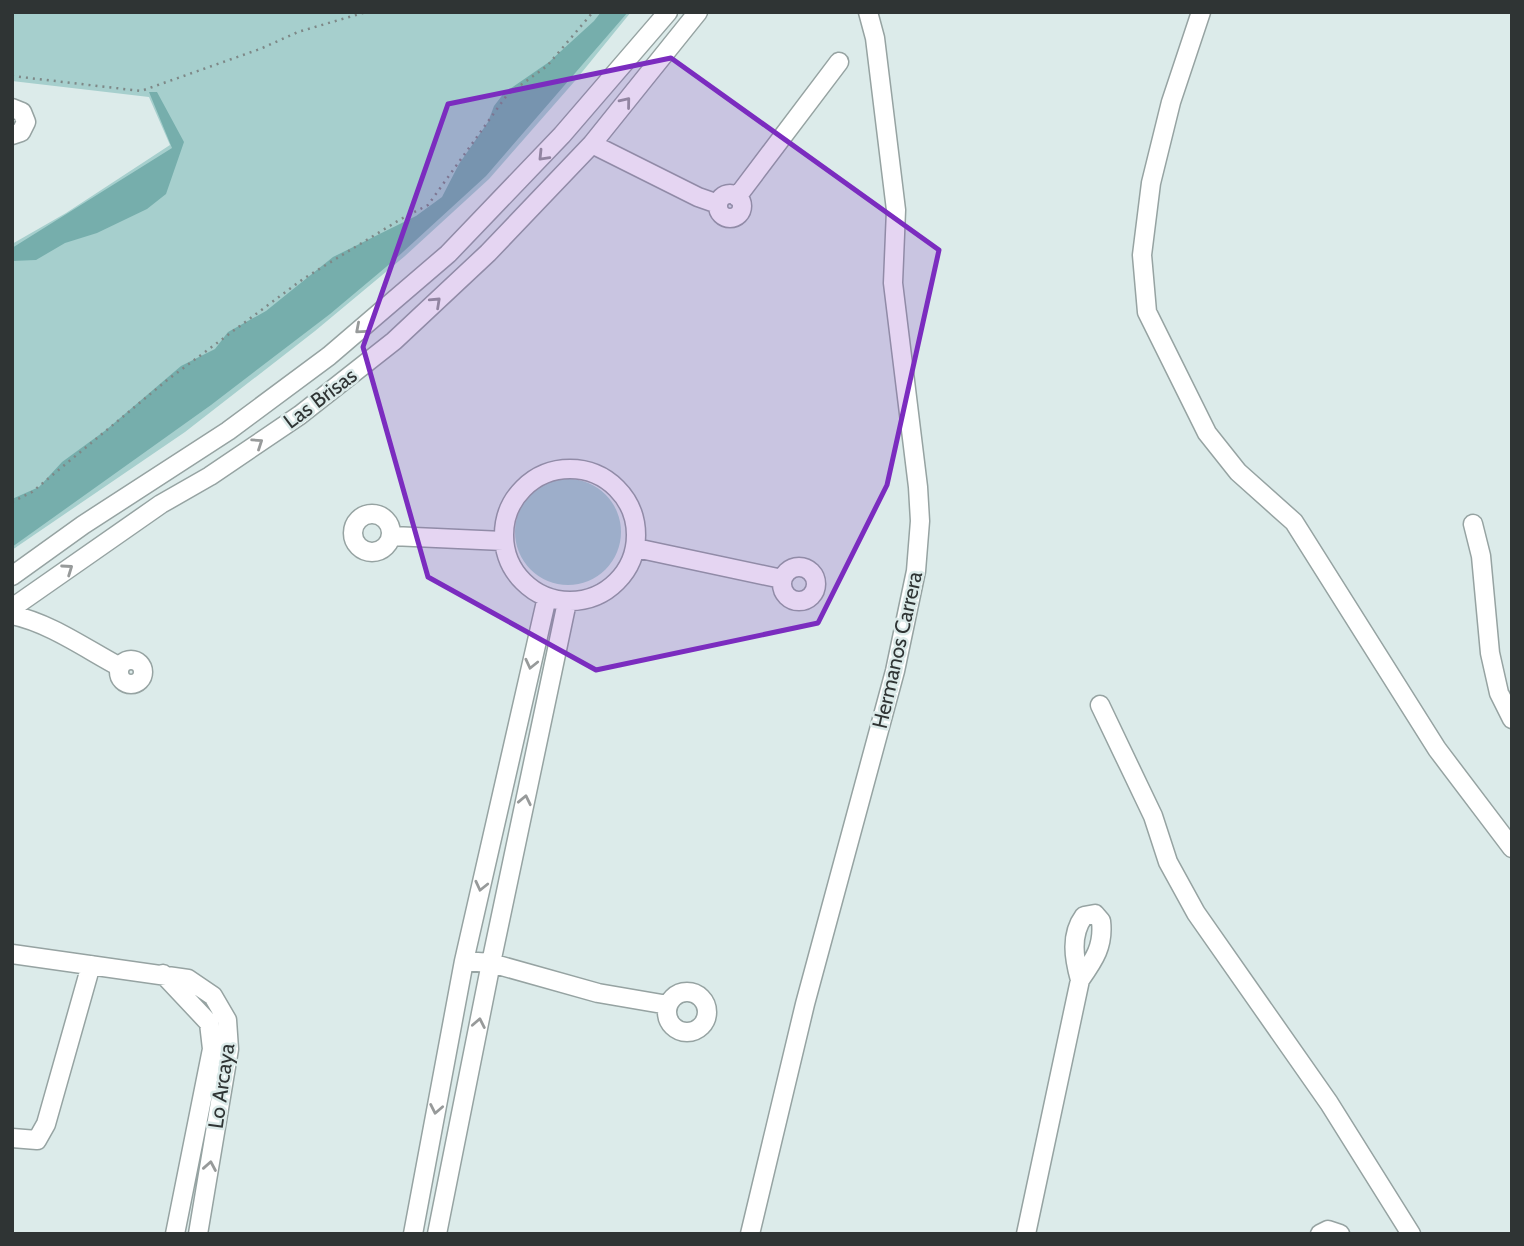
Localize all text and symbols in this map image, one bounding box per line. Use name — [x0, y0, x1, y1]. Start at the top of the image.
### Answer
one-way arrow — [618, 97, 630, 110]
one-way arrow — [538, 148, 551, 161]
one-way arrow — [428, 298, 441, 311]
one-way arrow — [356, 321, 369, 333]
street label: Las Brisas — [279, 362, 362, 434]
one-way arrow — [250, 439, 263, 451]
one-way arrow — [60, 565, 73, 577]
street label: Hermanos Carrera — [867, 569, 927, 731]
one-way arrow — [525, 658, 540, 670]
one-way arrow — [517, 794, 532, 806]
one-way arrow — [475, 880, 489, 892]
one-way arrow — [471, 1017, 486, 1029]
street label: Lo Arcaya — [203, 1042, 239, 1130]
one-way arrow — [429, 1103, 444, 1115]
one-way arrow — [202, 1161, 217, 1172]

